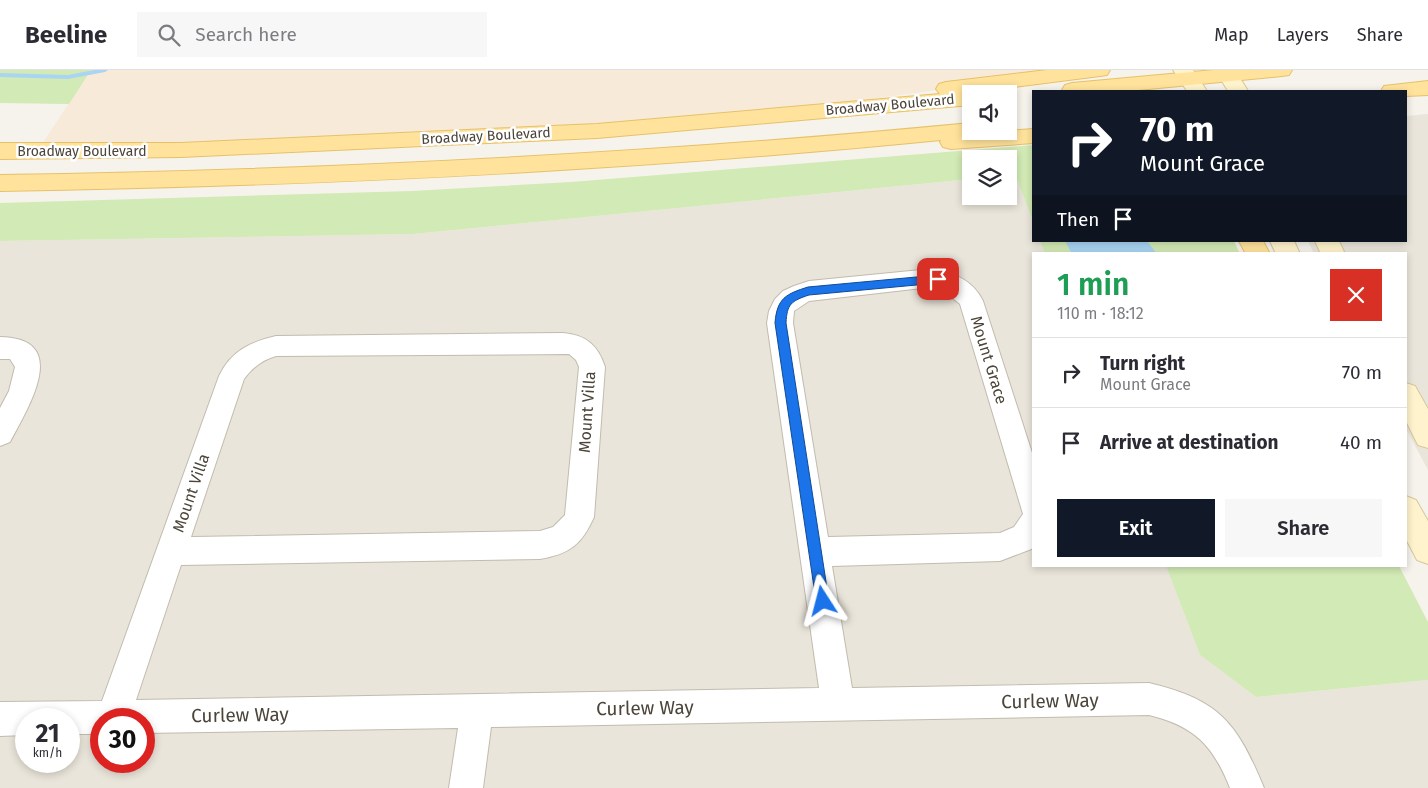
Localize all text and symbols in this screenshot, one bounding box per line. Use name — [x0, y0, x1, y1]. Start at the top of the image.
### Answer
search box — [137, 12, 487, 57]
text: Beeline — [25, 21, 107, 49]
icon: search — [155, 21, 183, 49]
text: Search here — [195, 23, 297, 46]
text: Map — [1214, 24, 1249, 46]
text: Layers — [1277, 24, 1329, 46]
text: Share — [1357, 24, 1403, 46]
map controls — [962, 85, 1017, 205]
button: sound — [962, 85, 1017, 140]
street label: Broadway Boulevard — [825, 91, 955, 119]
text: 70 m — [1140, 108, 1214, 150]
icon: right — [1057, 110, 1122, 175]
street label: Broadway Boulevard — [421, 124, 551, 148]
street label: Broadway Boulevard — [17, 143, 147, 160]
button: layers — [962, 150, 1017, 205]
text: Mount Grace — [1140, 150, 1265, 177]
icon: arrive — [1109, 205, 1137, 233]
text: Then — [1057, 208, 1099, 231]
pin — [917, 258, 959, 300]
icon: arrive — [924, 265, 952, 293]
text: 1 min — [1057, 267, 1129, 303]
button: close — [1330, 269, 1382, 321]
text: 110 m · 18:12 — [1057, 304, 1144, 323]
street label: Mount Grace — [967, 314, 1011, 406]
text: Turn right — [1100, 352, 1185, 375]
icon: right — [1057, 359, 1085, 387]
text: 70 m — [1342, 361, 1382, 384]
street label: Mount Villa — [575, 370, 599, 454]
text: Mount Grace — [1100, 375, 1191, 394]
icon: arrive — [1057, 429, 1085, 457]
text: Arrive at destination — [1100, 431, 1279, 454]
text: 40 m — [1340, 431, 1382, 454]
street label: Mount Villa — [169, 451, 213, 535]
button: Exit — [1057, 499, 1215, 557]
button: Share — [1225, 499, 1382, 557]
position arrow — [796, 574, 848, 626]
street label: Curlew Way — [1001, 689, 1100, 713]
street label: Curlew Way — [596, 696, 695, 720]
street label: Curlew Way — [191, 703, 290, 727]
speed limit sign: 30 — [90, 708, 155, 773]
text: 21 — [36, 719, 59, 749]
text: km/h — [33, 746, 62, 760]

